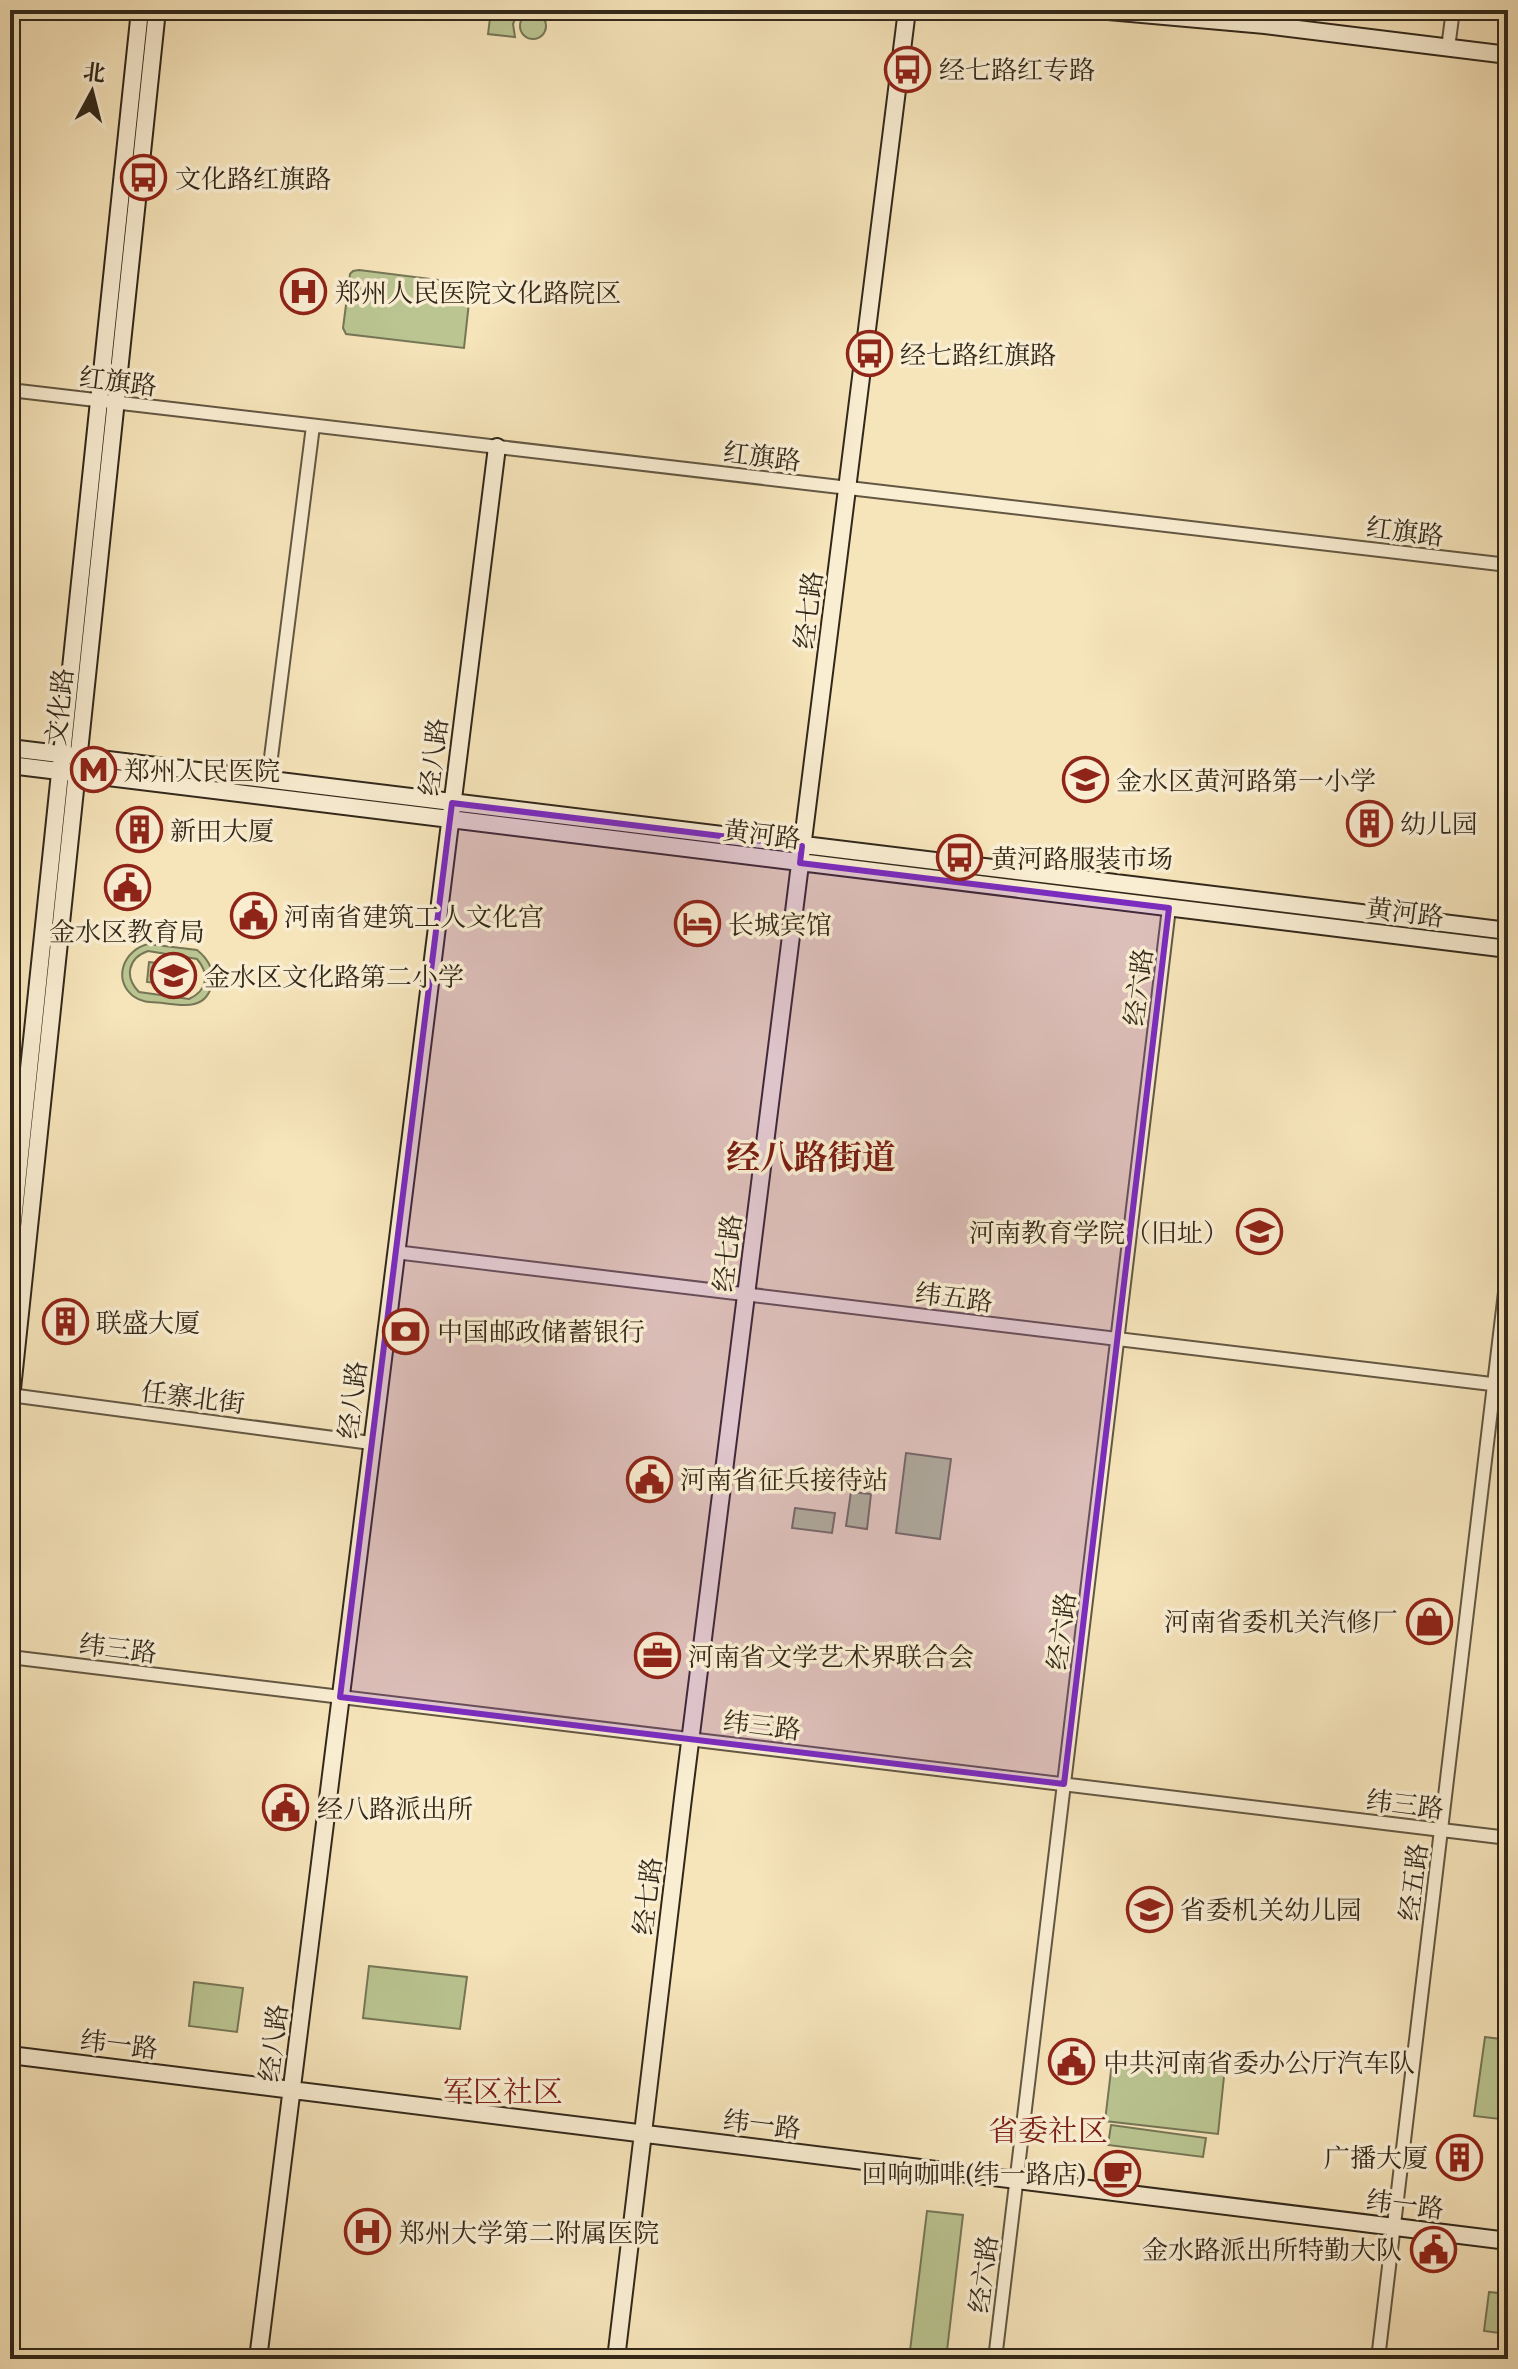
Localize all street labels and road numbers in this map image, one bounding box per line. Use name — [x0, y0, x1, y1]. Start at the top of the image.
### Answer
street label: 红旗路 — [77, 357, 159, 405]
street label: 红旗路 — [721, 432, 803, 480]
street label: 红旗路 — [1364, 507, 1446, 555]
street label: 经七路 — [784, 569, 832, 651]
street label: 文化路 — [36, 666, 82, 748]
street label: 经八路 — [409, 716, 457, 798]
street label: 黄河路 — [721, 810, 803, 858]
street label: 黄河路 — [1364, 888, 1446, 936]
street label: 经六路 — [1114, 946, 1162, 1028]
street label: 经七路 — [703, 1212, 751, 1294]
street label: 纬五路 — [913, 1273, 995, 1321]
street label: 经八路 — [328, 1359, 376, 1441]
street label: 任寨北街 — [139, 1371, 247, 1423]
street label: 经六路 — [1037, 1590, 1085, 1672]
street label: 纬三路 — [77, 1624, 159, 1672]
street label: 纬三路 — [721, 1701, 803, 1749]
street label: 纬三路 — [1364, 1780, 1446, 1828]
street label: 经五路 — [1389, 1841, 1437, 1923]
street label: 经七路 — [623, 1855, 671, 1937]
street label: 经八路 — [249, 2002, 297, 2084]
street label: 纬一路 — [78, 2020, 160, 2068]
street label: 纬一路 — [721, 2100, 803, 2148]
street label: 纬一路 — [1364, 2180, 1446, 2228]
street label: 经六路 — [959, 2233, 1007, 2315]

